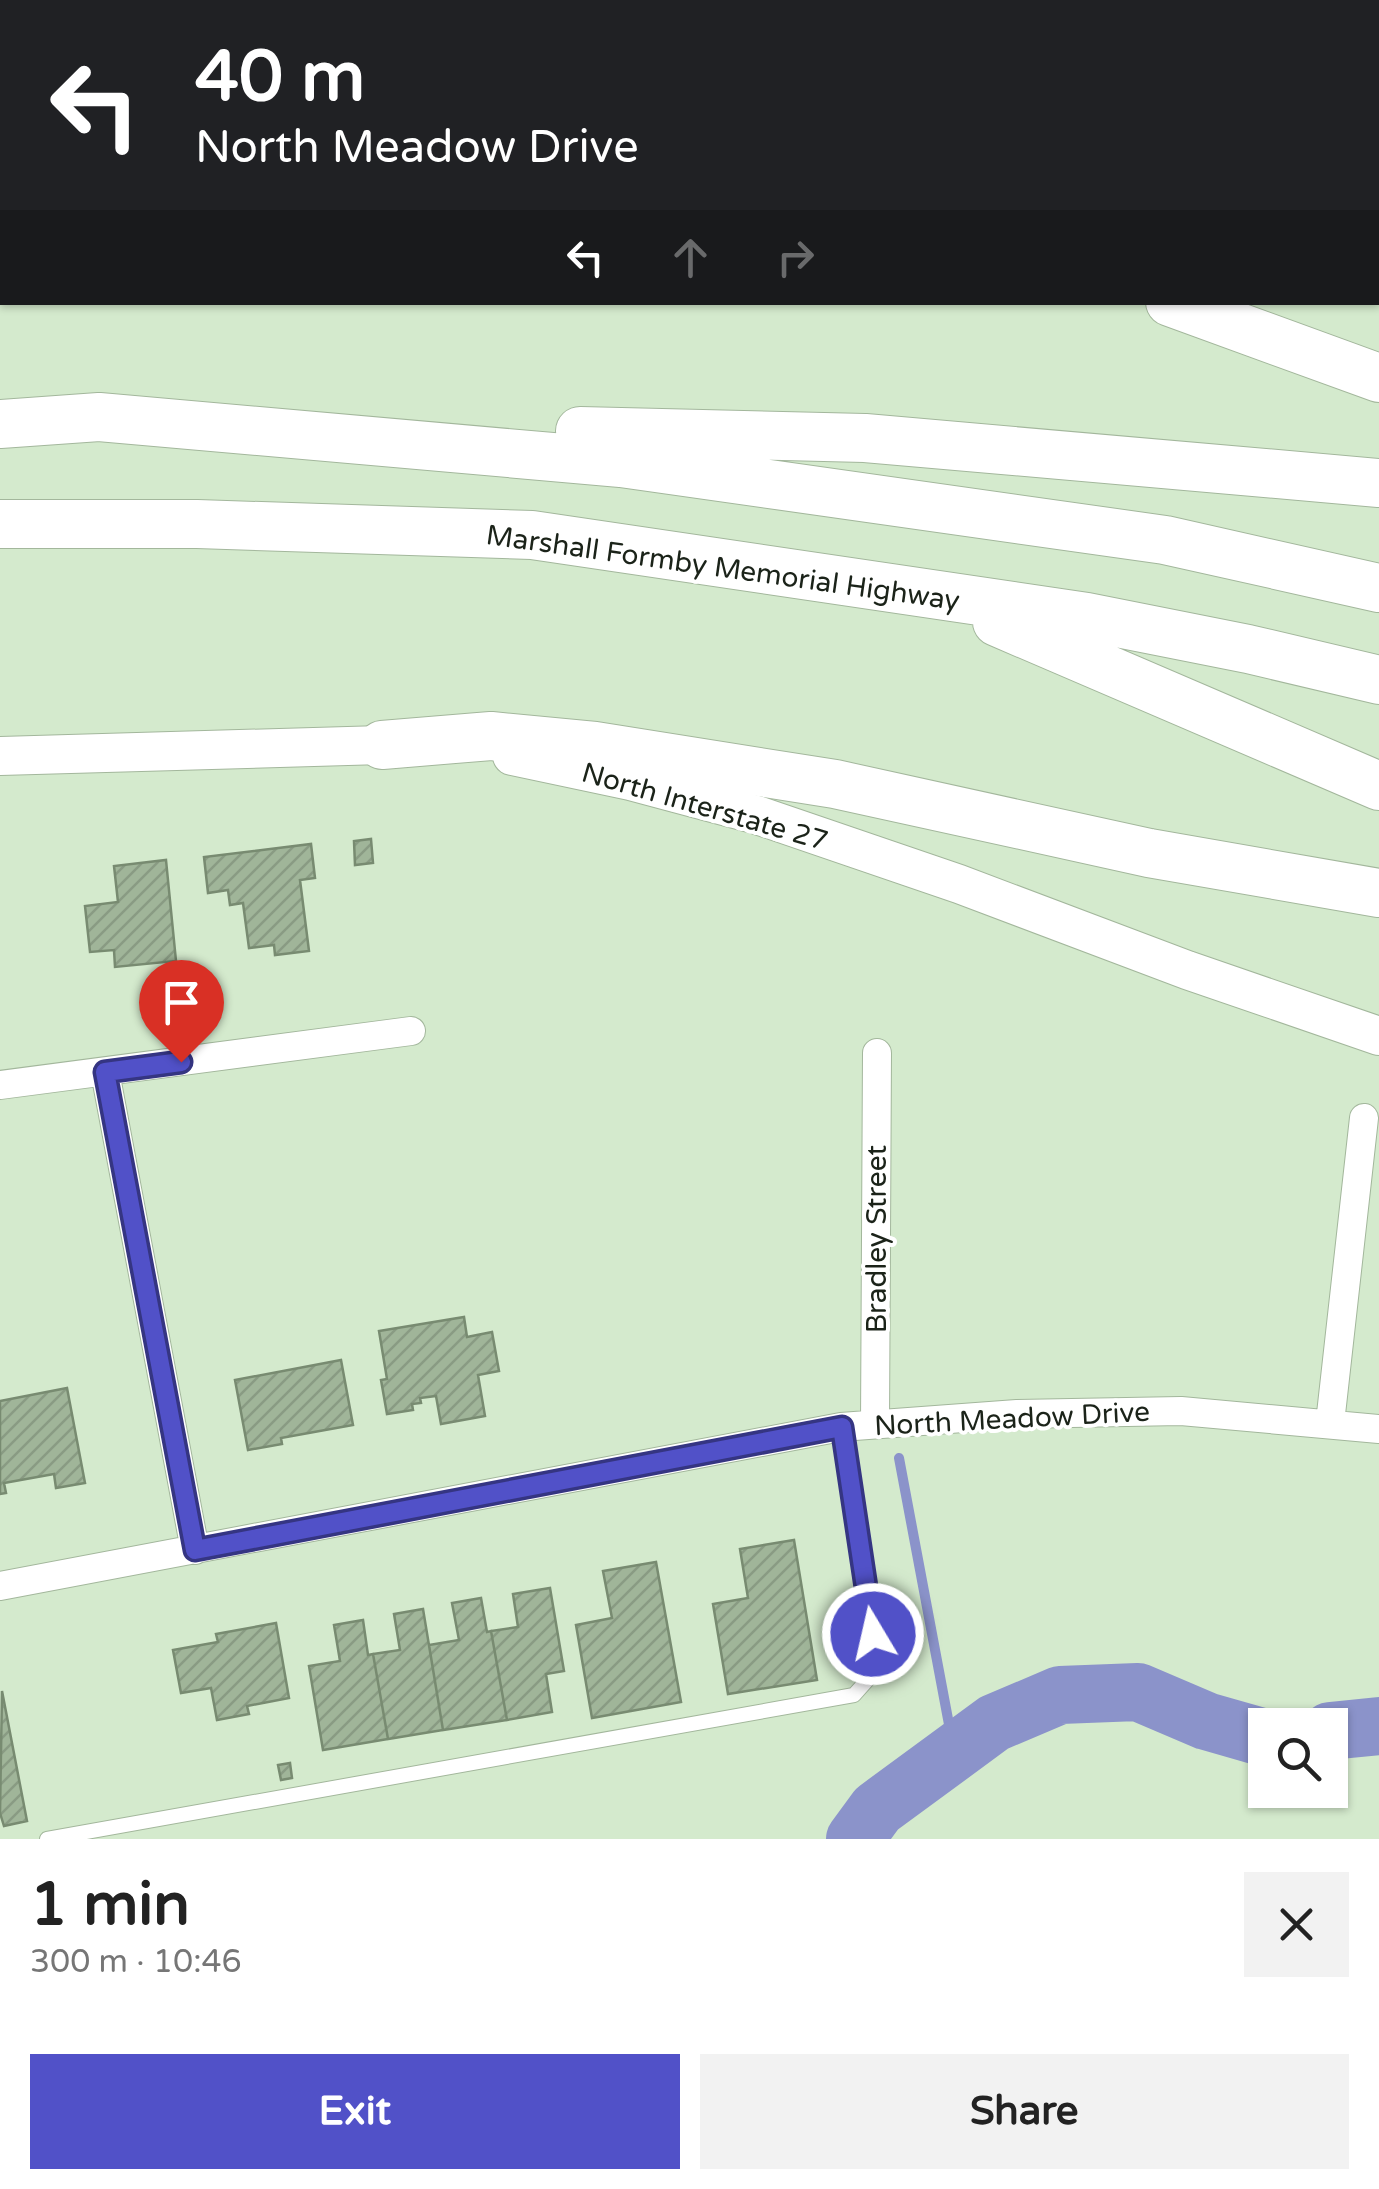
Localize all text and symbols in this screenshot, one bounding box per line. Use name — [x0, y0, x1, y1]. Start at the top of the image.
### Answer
text: 40 m — [195, 36, 365, 120]
icon: left — [30, 40, 160, 170]
text: North Meadow Drive — [195, 121, 639, 175]
icon: left — [558, 230, 613, 285]
icon: ahead — [663, 230, 718, 285]
icon: right — [768, 230, 823, 285]
street label: Marshall Formby Memorial Highway — [484, 518, 962, 618]
street label: North Interstate 27 — [578, 756, 832, 858]
pin — [139, 960, 224, 1063]
icon: arrive — [154, 975, 209, 1030]
street label: Bradley Street — [860, 1145, 894, 1333]
street label: North Meadow Drive — [873, 1395, 1151, 1443]
position arrow — [821, 1582, 925, 1686]
map controls — [1248, 1708, 1348, 1808]
button: search — [1248, 1708, 1348, 1808]
text: 1 min — [30, 1869, 190, 1941]
button: close — [1244, 1872, 1349, 1977]
text: 300 m · 10:46 — [30, 1943, 242, 1981]
button: Exit — [30, 2054, 680, 2169]
button: Share — [700, 2054, 1349, 2169]

